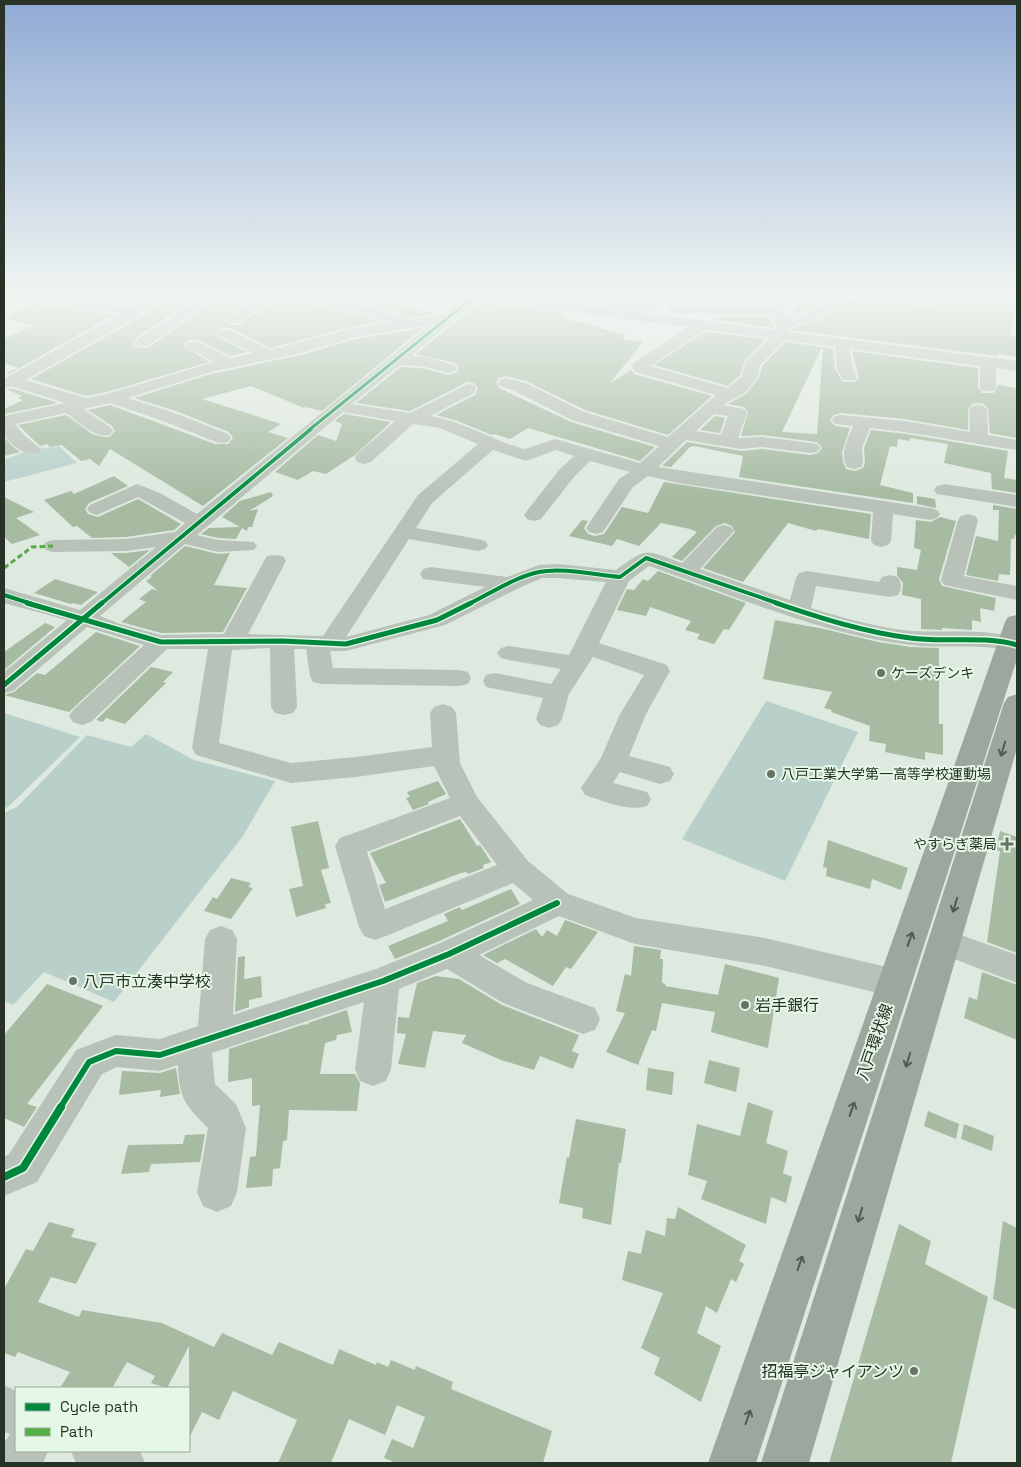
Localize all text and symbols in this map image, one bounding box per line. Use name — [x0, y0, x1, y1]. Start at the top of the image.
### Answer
place label: ケーズデンキ — [891, 664, 974, 682]
marker: ケーズデンキ — [875, 667, 887, 679]
one-way arrow — [998, 741, 1007, 757]
place label: 八戸工業大学第一高等学校運動場 — [781, 765, 991, 783]
marker: 八戸工業大学第一高等学校運動場 — [765, 768, 777, 780]
place label: やすらぎ薬局 — [913, 835, 997, 853]
marker: やすらぎ薬局 — [1001, 838, 1013, 850]
one-way arrow — [950, 896, 960, 912]
one-way arrow — [905, 931, 915, 947]
place label: 八戸市立湊中学校 — [83, 971, 211, 992]
marker: 八戸市立湊中学校 — [67, 975, 79, 987]
place label: 岩手銀行 — [755, 995, 819, 1016]
marker: 岩手銀行 — [739, 999, 751, 1011]
street label: 八戸環状線 — [852, 1001, 897, 1083]
one-way arrow — [902, 1052, 912, 1068]
one-way arrow — [848, 1102, 857, 1118]
one-way arrow — [855, 1207, 865, 1223]
one-way arrow — [796, 1256, 805, 1271]
place label: 招福亭ジャイアンツ — [761, 1361, 904, 1382]
marker: 招福亭ジャイアンツ — [908, 1365, 920, 1377]
legend — [15, 1387, 190, 1452]
text: Cycle path — [60, 1397, 138, 1416]
one-way arrow — [744, 1410, 753, 1425]
text: Path — [60, 1422, 93, 1441]

